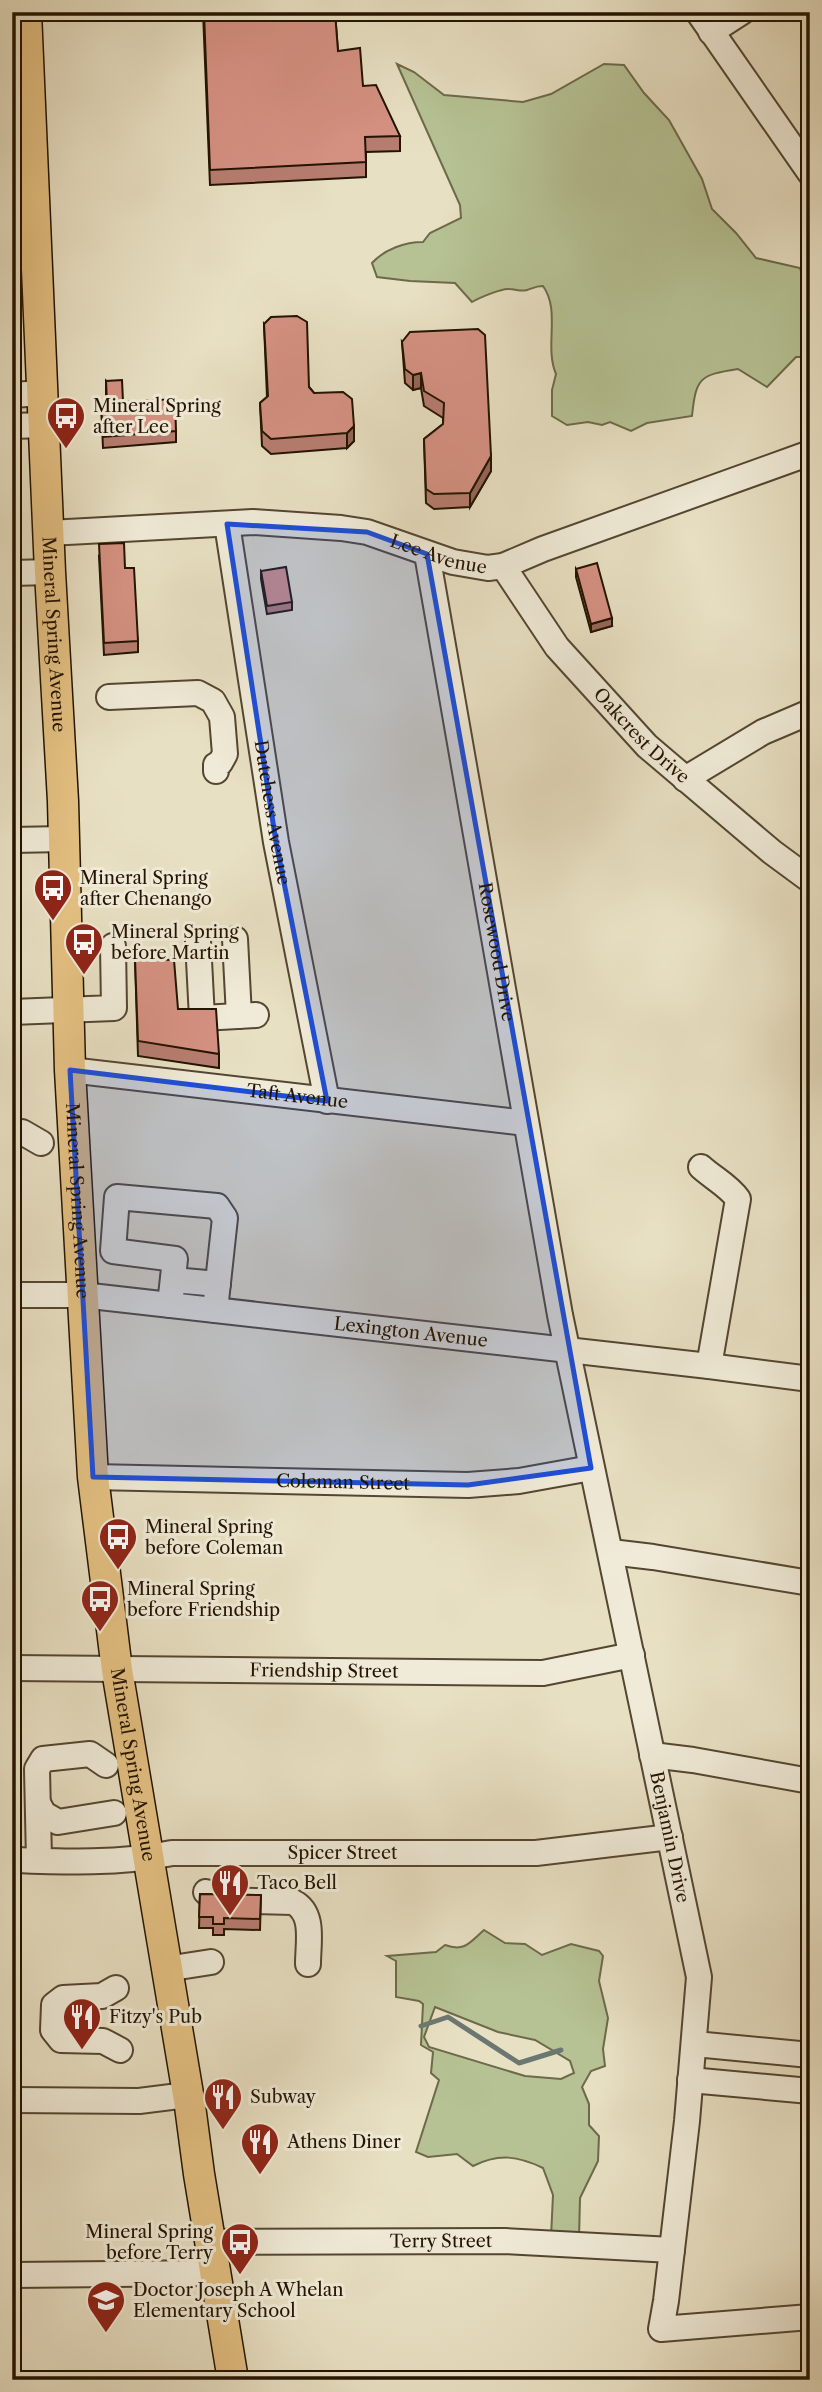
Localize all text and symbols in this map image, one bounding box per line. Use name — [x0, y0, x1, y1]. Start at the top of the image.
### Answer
bus stop icon: Mineral Spring after Lee — [45, 395, 87, 450]
place label: Mineral Spring after Lee — [93, 395, 221, 438]
street label: Lee Avenue — [387, 530, 489, 579]
street label: Mineral Spring Avenue — [37, 536, 70, 733]
street label: Oakcrest Drive — [589, 683, 694, 788]
street label: Dutchess Avenue — [249, 738, 295, 887]
bus stop icon: Mineral Spring after Chenango — [32, 867, 74, 922]
place label: Mineral Spring after Chenango — [80, 867, 212, 910]
street label: Rosewood Drive — [474, 881, 520, 1023]
bus stop icon: Mineral Spring before Martin — [63, 921, 105, 976]
place label: Mineral Spring before Martin — [111, 921, 239, 964]
street label: Taft Avenue — [246, 1080, 349, 1113]
street label: Mineral Spring Avenue — [61, 1102, 94, 1299]
street label: Lexington Avenue — [333, 1313, 489, 1352]
street label: Coleman Street — [276, 1470, 411, 1495]
bus stop icon: Mineral Spring before Coleman — [97, 1516, 139, 1571]
place label: Mineral Spring before Coleman — [145, 1516, 283, 1559]
bus stop icon: Mineral Spring before Friendship — [79, 1578, 121, 1633]
place label: Mineral Spring before Friendship — [127, 1578, 280, 1621]
street label: Friendship Street — [250, 1659, 399, 1683]
street label: Mineral Spring Avenue — [106, 1666, 160, 1863]
street label: Benjamin Drive — [645, 1769, 694, 1905]
street label: Spicer Street — [287, 1842, 398, 1864]
restaurant icon: Taco Bell — [209, 1862, 251, 1917]
place label: Taco Bell — [257, 1872, 337, 1894]
restaurant icon: Fitzy's Pub — [61, 1996, 103, 2051]
place label: Fitzy's Pub — [109, 2006, 202, 2028]
restaurant icon: Subway — [202, 2076, 244, 2131]
place label: Subway — [250, 2086, 317, 2108]
restaurant icon: Athens Diner — [239, 2121, 281, 2176]
place label: Athens Diner — [286, 2131, 401, 2153]
place label: Mineral Spring before Terry — [85, 2221, 214, 2264]
bus stop icon: Mineral Spring before Terry — [219, 2221, 261, 2276]
street label: Terry Street — [390, 2230, 493, 2252]
school or university icon: Doctor Joseph A Whelan Elementary School — [85, 2279, 127, 2334]
place label: Doctor Joseph A Whelan Elementary School — [133, 2279, 343, 2322]

